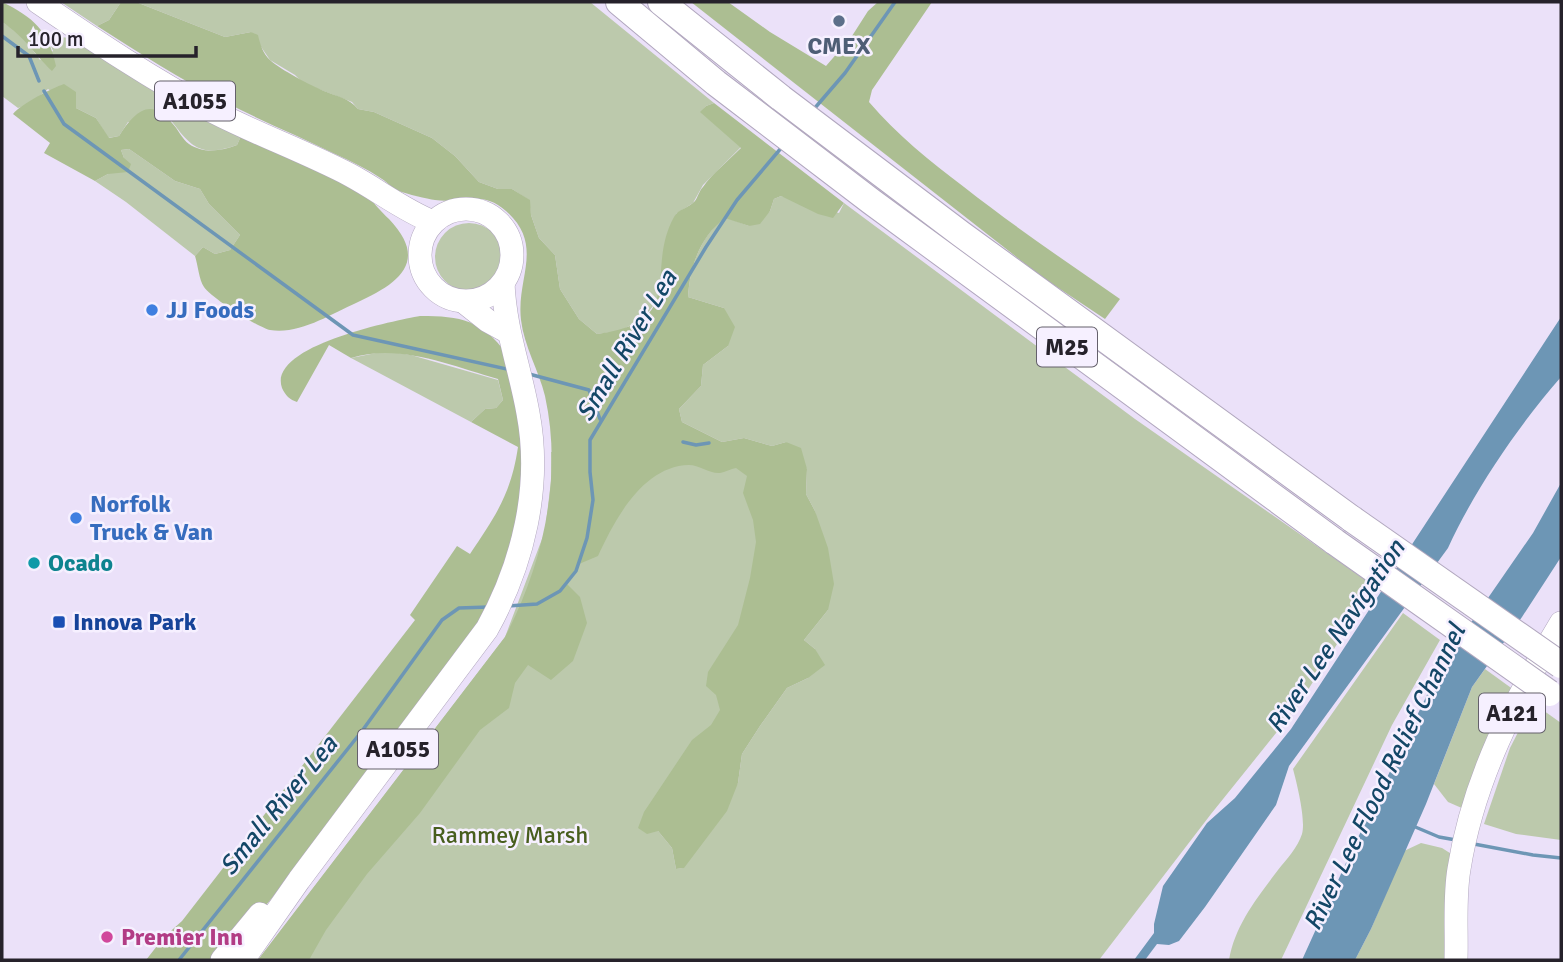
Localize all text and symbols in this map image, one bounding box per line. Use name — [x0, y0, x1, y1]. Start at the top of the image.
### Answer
marker: CMEX — [831, 13, 847, 29]
scale bar — [18, 14, 196, 58]
text: 100 m — [28, 26, 83, 52]
place label: CMEX — [807, 31, 871, 61]
road number: A1055 — [155, 82, 235, 120]
water label: Small River Lea — [569, 264, 685, 427]
place label: JJ Foods — [166, 295, 254, 325]
marker: JJ Foods — [144, 302, 160, 318]
road number: M25 — [1037, 328, 1097, 366]
place label: Norfolk Truck & Van — [90, 489, 213, 547]
marker: Norfolk Truck & Van — [68, 510, 84, 526]
water label: River Lee Navigation — [1259, 533, 1413, 739]
place label: Ocado — [48, 548, 113, 578]
marker: Ocado — [26, 555, 42, 571]
place label: Innova Park — [73, 607, 197, 637]
marker: Innova Park — [51, 614, 67, 630]
water label: River Lee Flood Relief Channel — [1297, 617, 1474, 936]
road number: A121 — [1479, 694, 1545, 733]
water label: Small River Lea — [213, 729, 345, 882]
road number: A1055 — [358, 730, 438, 768]
park label: Rammey Marsh — [432, 820, 588, 850]
place label: Premier Inn — [121, 922, 243, 952]
marker: Premier Inn — [99, 929, 115, 945]

